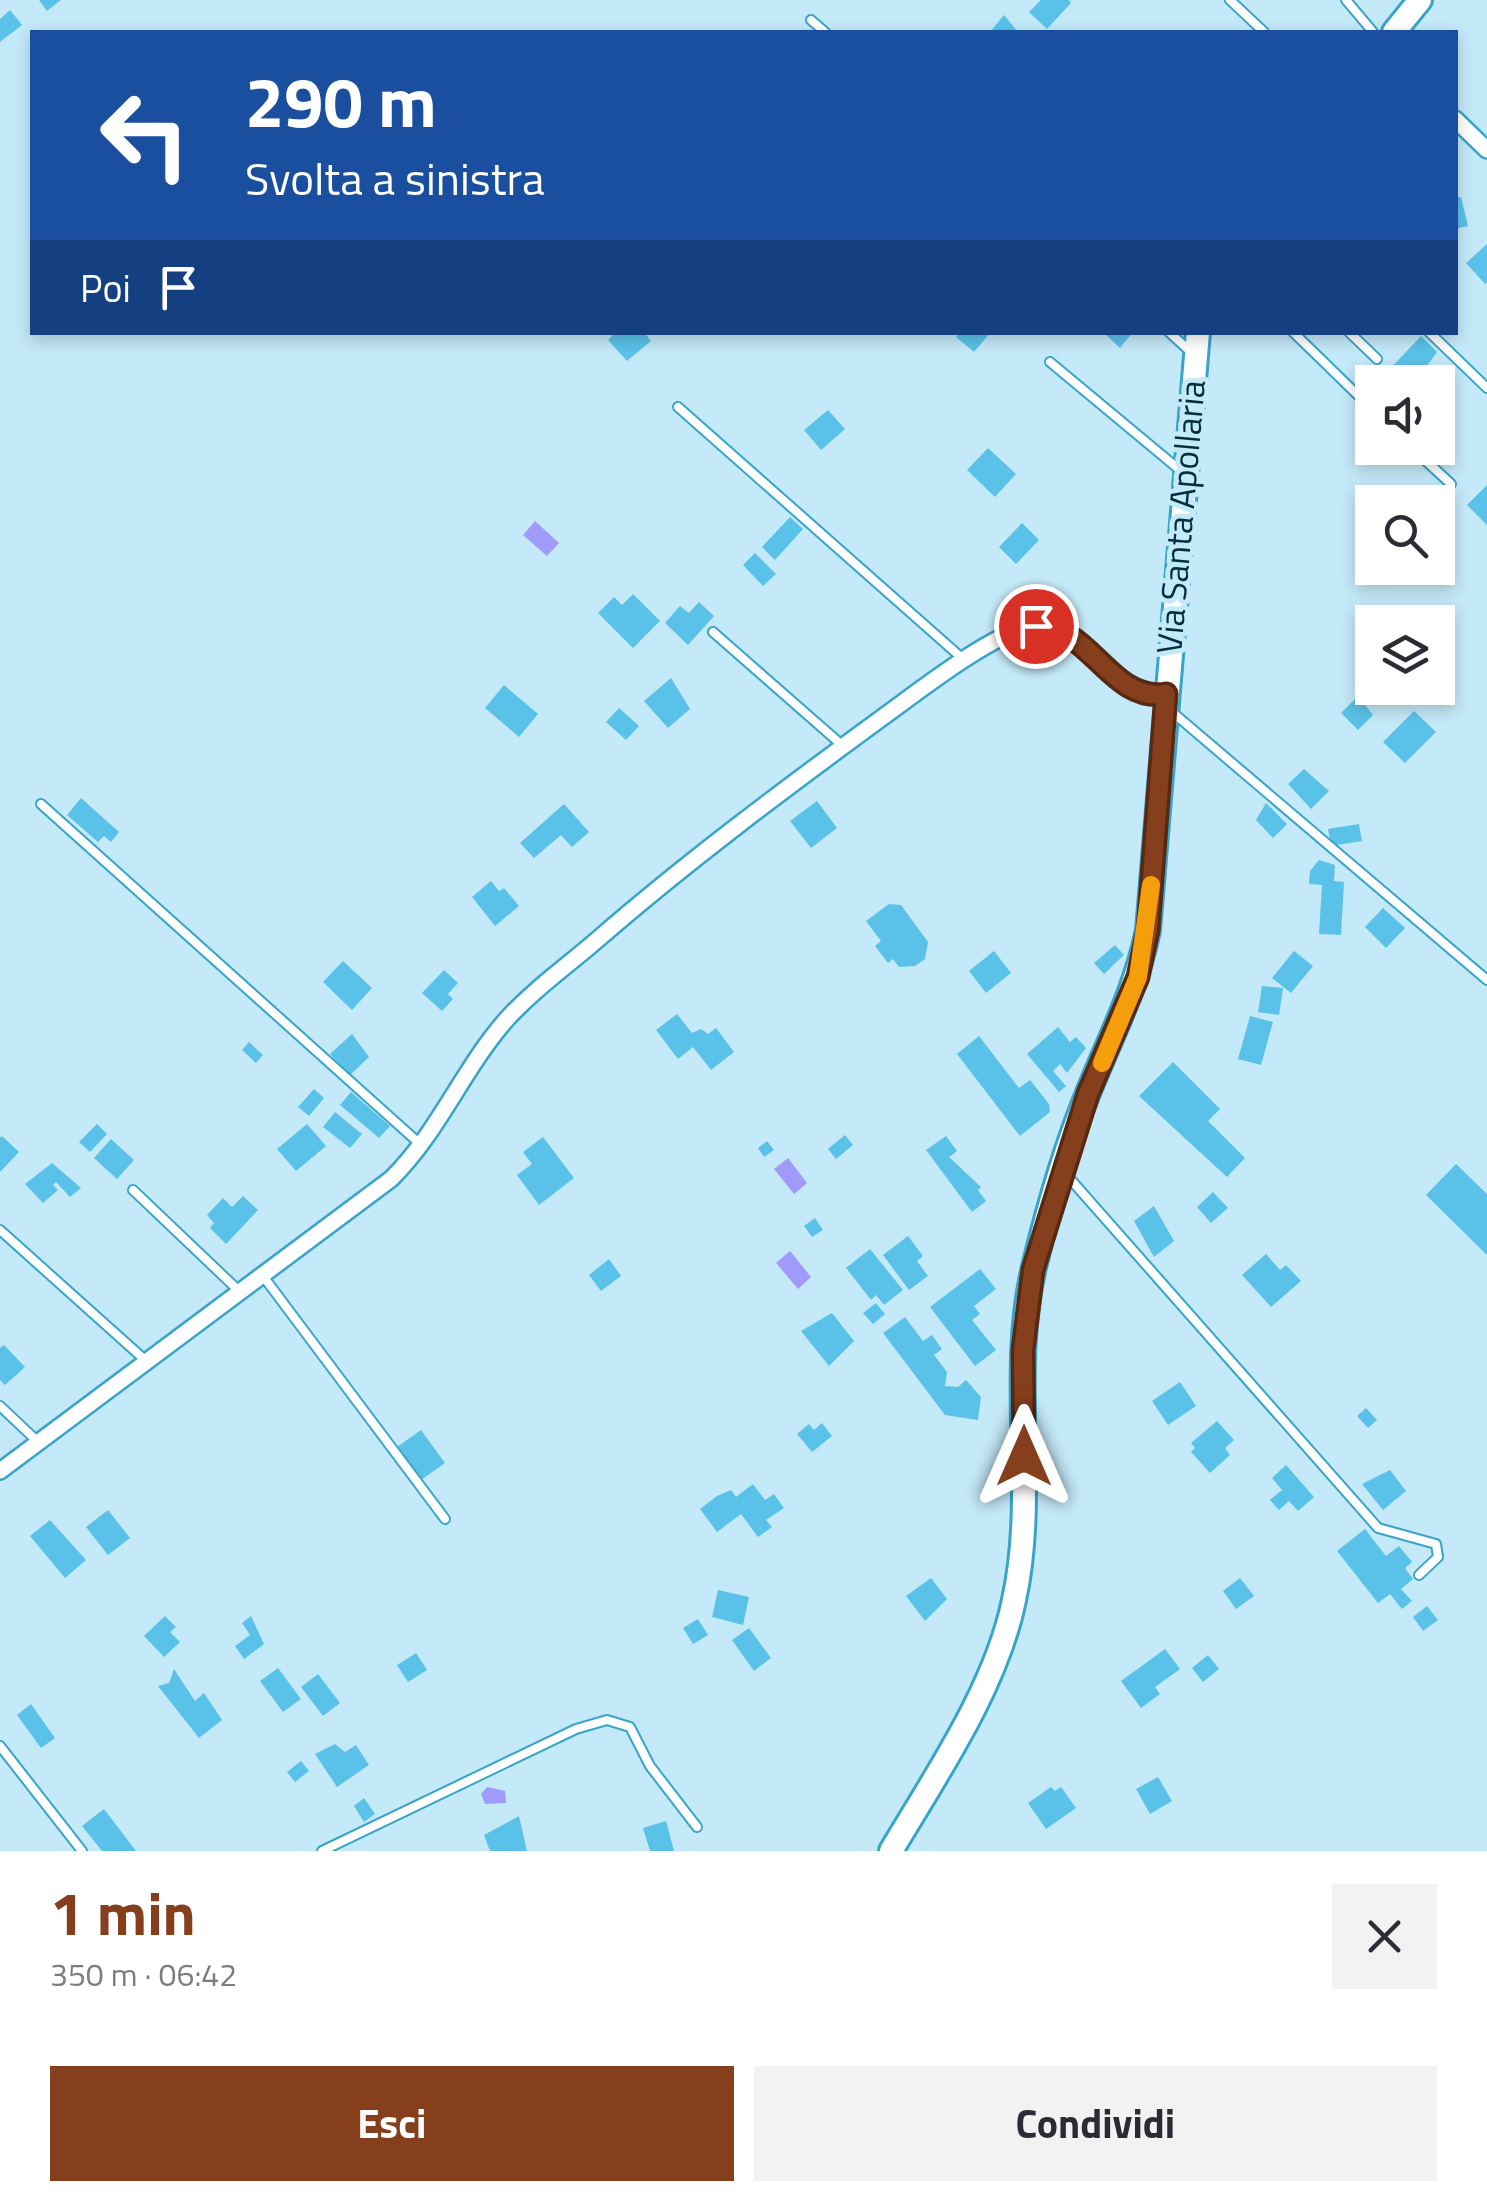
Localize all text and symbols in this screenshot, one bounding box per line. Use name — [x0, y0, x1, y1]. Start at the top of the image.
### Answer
text: 290 m — [245, 48, 437, 154]
icon: left — [80, 70, 210, 200]
text: Svolta a sinistra — [245, 144, 545, 212]
text: Poi — [80, 259, 131, 317]
icon: arrive — [151, 260, 206, 315]
map controls — [1355, 365, 1455, 705]
button: sound — [1355, 365, 1455, 465]
street label: Via Santa Apollaria — [1141, 378, 1219, 656]
button: search — [1355, 485, 1455, 585]
pin — [994, 584, 1079, 669]
icon: arrive — [1009, 599, 1064, 654]
button: layers — [1355, 605, 1455, 705]
position arrow — [972, 1404, 1076, 1508]
text: 1 min — [50, 1867, 196, 1958]
button: close — [1332, 1884, 1437, 1989]
text: 350 m · 06:42 — [50, 1950, 237, 1998]
button: Esci — [50, 2066, 734, 2181]
button: Condividi — [754, 2066, 1437, 2181]

